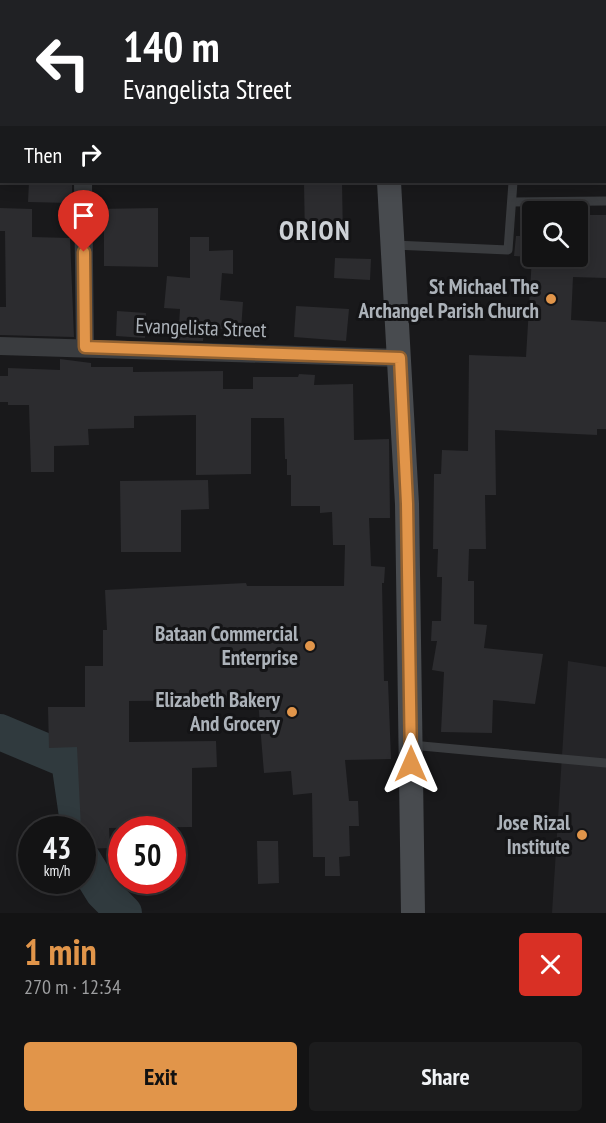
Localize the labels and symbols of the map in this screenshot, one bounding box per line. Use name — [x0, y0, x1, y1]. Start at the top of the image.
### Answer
pin — [58, 190, 109, 252]
district label: ORION — [279, 213, 351, 247]
place label: St Michael The Archangel Parish Church — [358, 273, 539, 324]
marker: St Michael The Archangel Parish Church — [544, 292, 558, 306]
street label: Evangelista Street — [135, 312, 267, 343]
place label: Bataan Commercial Enterprise — [155, 620, 299, 671]
marker: Bataan Commercial Enterprise — [303, 639, 317, 653]
place label: Elizabeth Bakery And Grocery — [155, 686, 281, 737]
marker: Elizabeth Bakery And Grocery — [285, 705, 299, 719]
position arrow — [379, 732, 443, 796]
place label: Jose Rizal Institute — [496, 809, 571, 860]
speed limit sign: 50 — [108, 816, 186, 894]
marker: Jose Rizal Institute — [575, 828, 589, 842]

